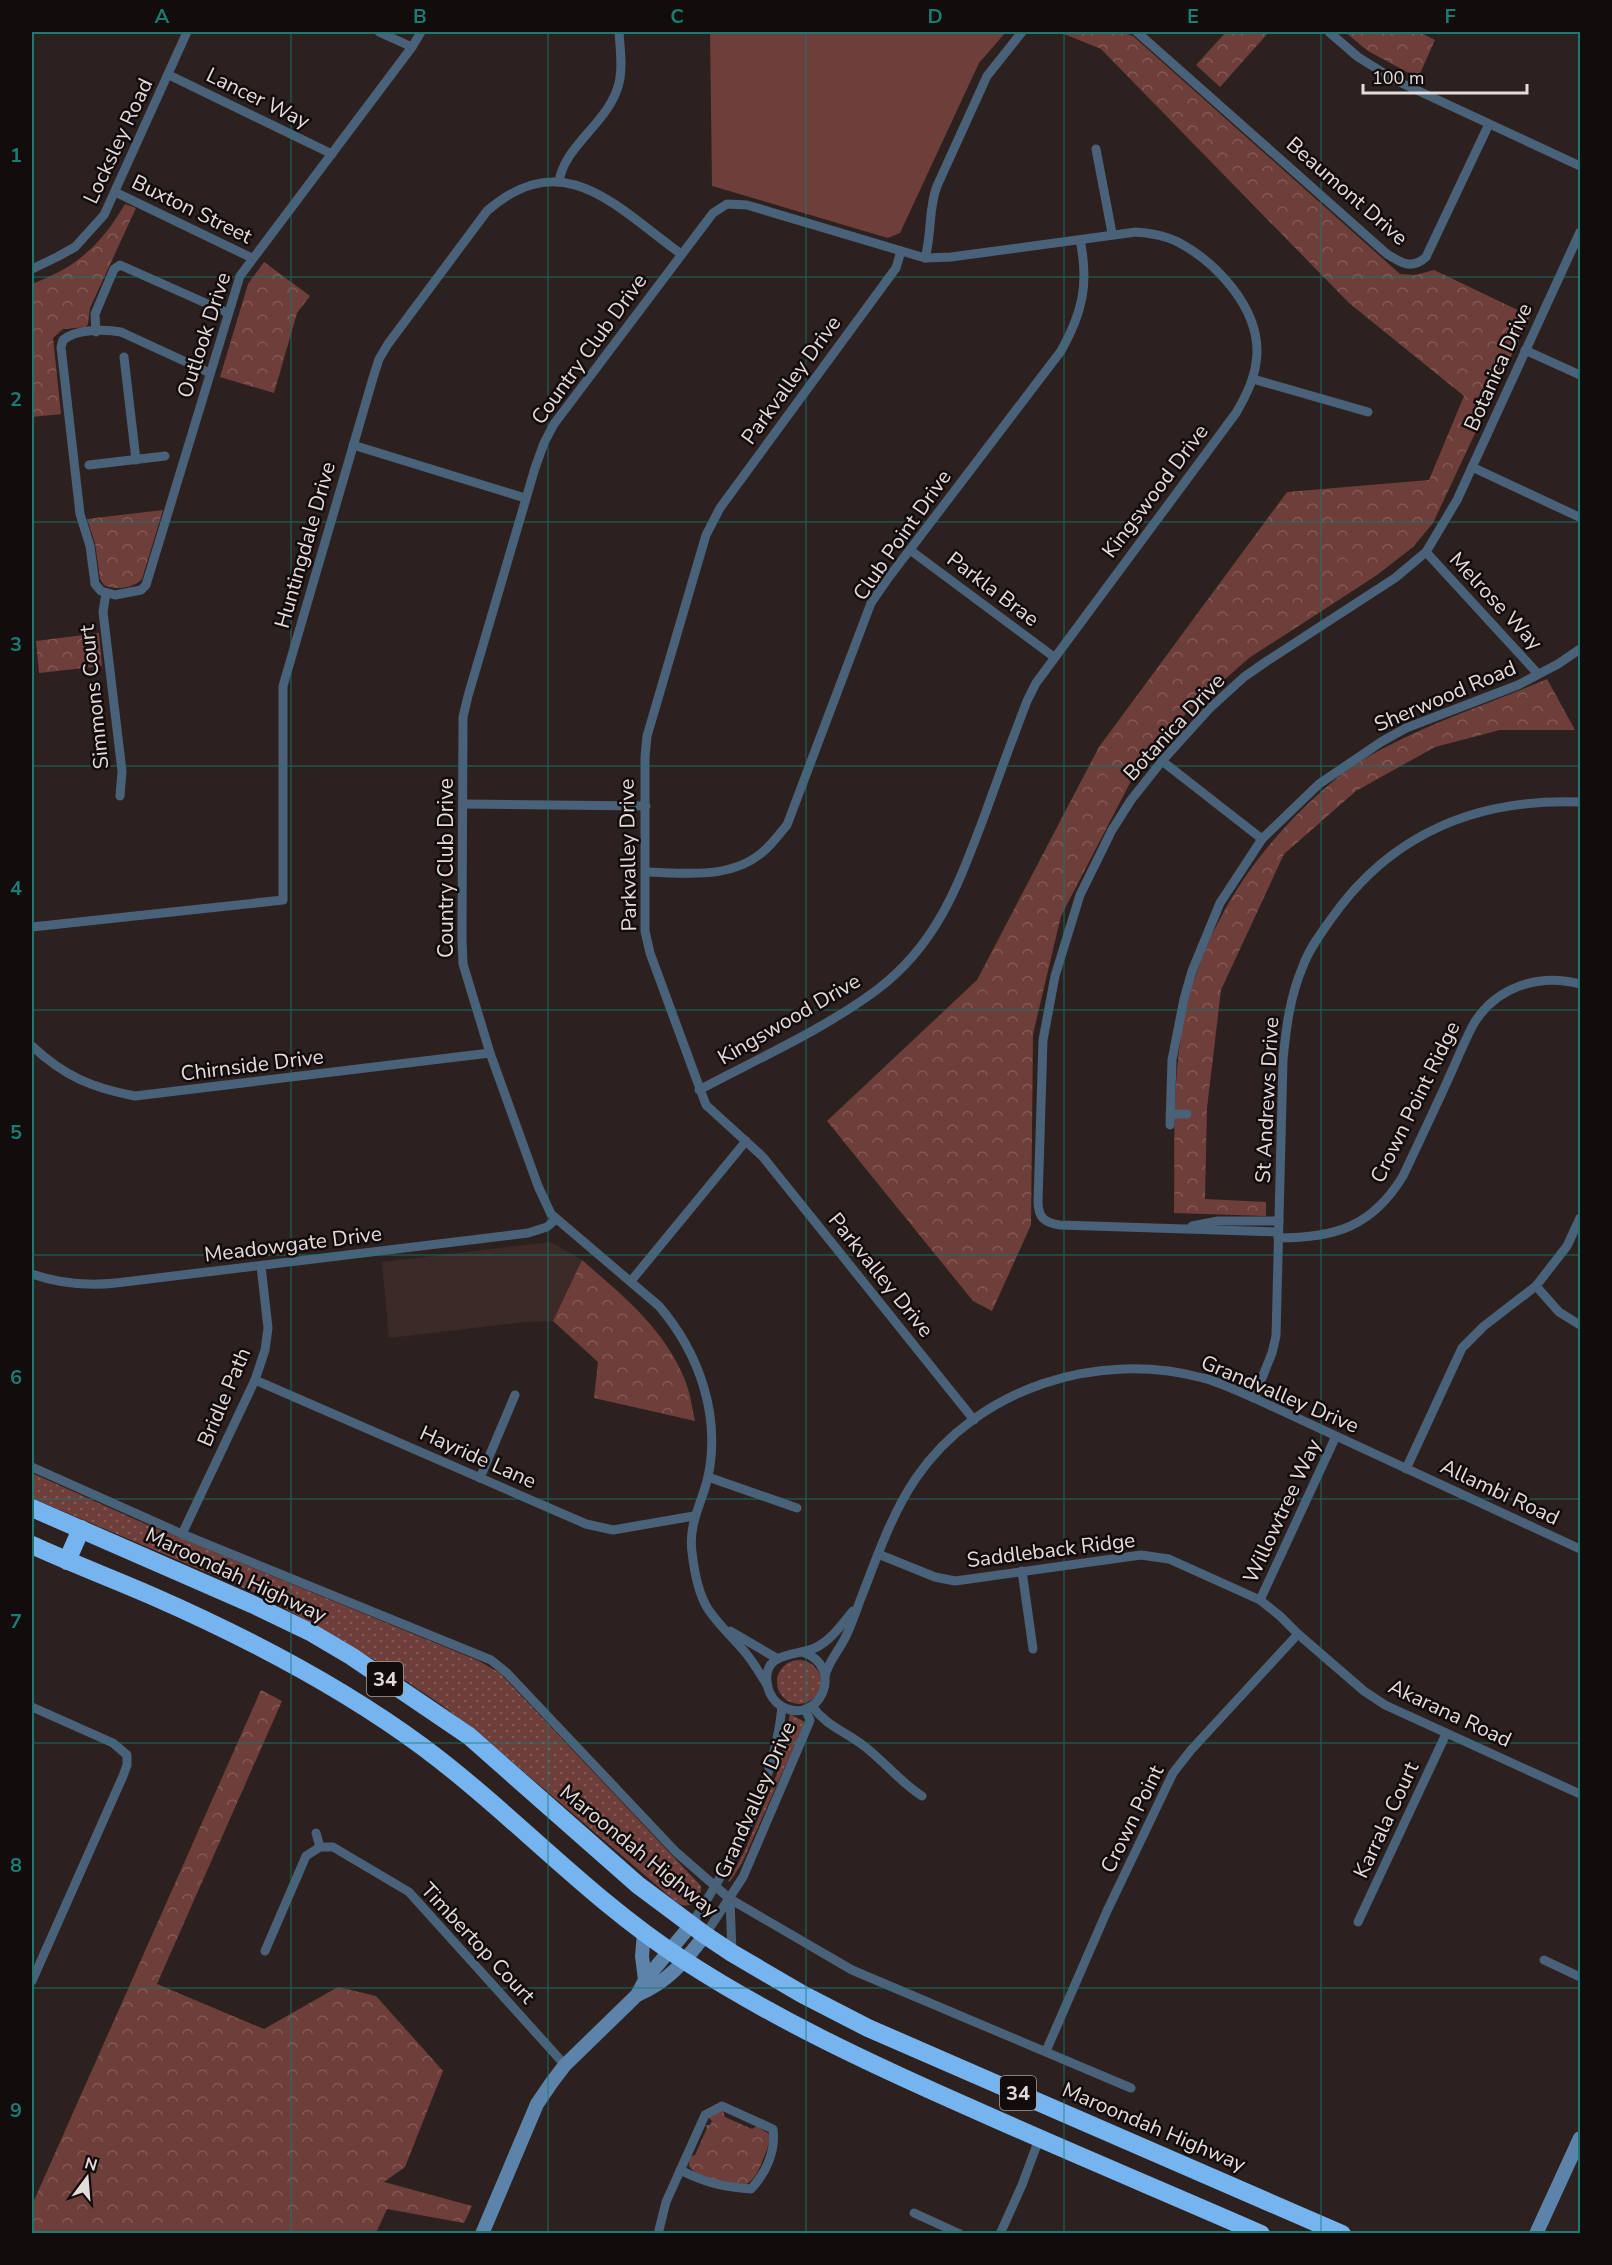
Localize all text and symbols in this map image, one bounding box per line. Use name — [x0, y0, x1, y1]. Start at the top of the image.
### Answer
text: A — [155, 3, 170, 30]
text: B — [413, 3, 427, 30]
text: C — [670, 3, 684, 30]
text: D — [927, 3, 943, 30]
text: E — [1187, 3, 1199, 30]
text: F — [1444, 3, 1456, 30]
scale bar — [1363, 57, 1526, 95]
street label: Lancer Way — [202, 61, 315, 135]
text: 100 m — [1372, 66, 1424, 90]
street label: Locksley Road — [77, 74, 159, 208]
street label: Beaumont Drive — [1280, 130, 1414, 252]
text: 1 — [10, 142, 22, 169]
street label: Buxton Street — [127, 168, 257, 250]
street label: Country Club Drive — [525, 268, 653, 430]
street label: Outlook Drive — [171, 269, 237, 401]
street label: Botanica Drive — [1457, 299, 1539, 435]
street label: Parkvalley Drive — [735, 310, 847, 450]
text: 2 — [10, 386, 22, 413]
street label: Kingswood Drive — [1096, 419, 1214, 563]
street label: Huntingdale Drive — [268, 458, 342, 632]
street label: Club Point Drive — [846, 464, 958, 606]
street label: Parkla Brae — [941, 545, 1045, 633]
street label: Melrose Way — [1443, 546, 1549, 656]
street label: Simmons Court — [72, 623, 116, 771]
text: 3 — [10, 631, 22, 658]
street label: Sherwood Road — [1370, 654, 1520, 738]
street label: Botanica Drive — [1117, 667, 1231, 787]
street label: Country Club Drive — [432, 778, 460, 958]
street label: Parkvalley Drive — [613, 778, 643, 932]
text: 4 — [10, 875, 22, 902]
street label: Kingswood Drive — [713, 967, 865, 1071]
street label: St Andrews Drive — [1249, 1016, 1285, 1184]
street label: Crown Point Ridge — [1364, 1016, 1466, 1188]
street label: Chirnside Drive — [179, 1042, 325, 1088]
text: 5 — [10, 1119, 22, 1146]
street label: Parkvalley Drive — [822, 1207, 940, 1343]
street label: Meadowgate Drive — [203, 1219, 383, 1269]
street label: Bridle Path — [191, 1343, 257, 1451]
street label: Grandvalley Drive — [1197, 1348, 1363, 1440]
text: 6 — [10, 1364, 22, 1391]
street label: Hayride Lane — [415, 1419, 541, 1495]
street label: Willowtree Way — [1236, 1434, 1328, 1588]
street label: Allambi Road — [1436, 1452, 1564, 1532]
street label: Maroondah Highway — [141, 1521, 331, 1629]
street label: Saddleback Ridge — [965, 1526, 1137, 1574]
text: 7 — [10, 1608, 22, 1635]
road number: 34 — [367, 1662, 403, 1696]
street label: Akarana Road — [1384, 1672, 1516, 1754]
street label: Grandvalley Drive — [708, 1717, 802, 1883]
street label: Karrala Court — [1347, 1757, 1425, 1883]
street label: Crown Point — [1094, 1760, 1170, 1878]
street label: Maroondah Highway — [554, 1778, 724, 1924]
text: 8 — [10, 1852, 22, 1879]
street label: Timbertop Court — [415, 1876, 542, 2010]
road number: 34 — [1000, 2076, 1036, 2110]
street label: Maroondah Highway — [1058, 2076, 1250, 2178]
text: 9 — [10, 2097, 22, 2124]
north arrow — [57, 2148, 117, 2208]
text: N — [82, 2152, 100, 2177]

